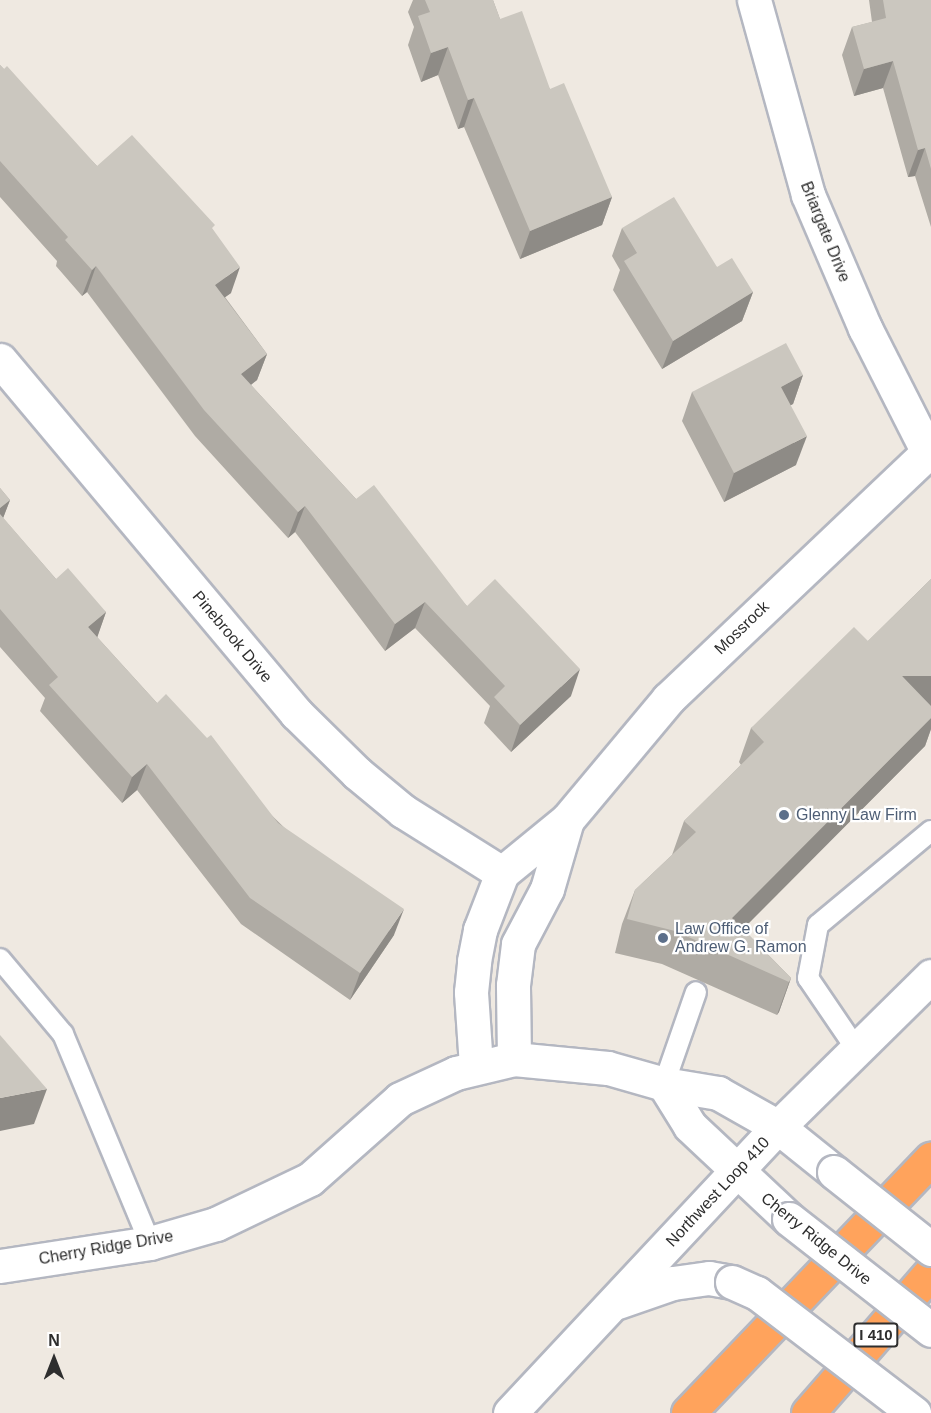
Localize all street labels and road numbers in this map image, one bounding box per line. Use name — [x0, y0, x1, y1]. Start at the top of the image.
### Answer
street label: Briargate Drive — [796, 179, 854, 285]
street label: Pinebrook Drive — [188, 587, 276, 687]
street label: Mossrock — [711, 597, 773, 659]
street label: Northwest Loop 410 — [662, 1133, 774, 1251]
street label: Cherry Ridge Drive — [757, 1189, 875, 1289]
street label: Cherry Ridge Drive — [37, 1227, 175, 1269]
road number: I 410 — [852, 1323, 900, 1347]

